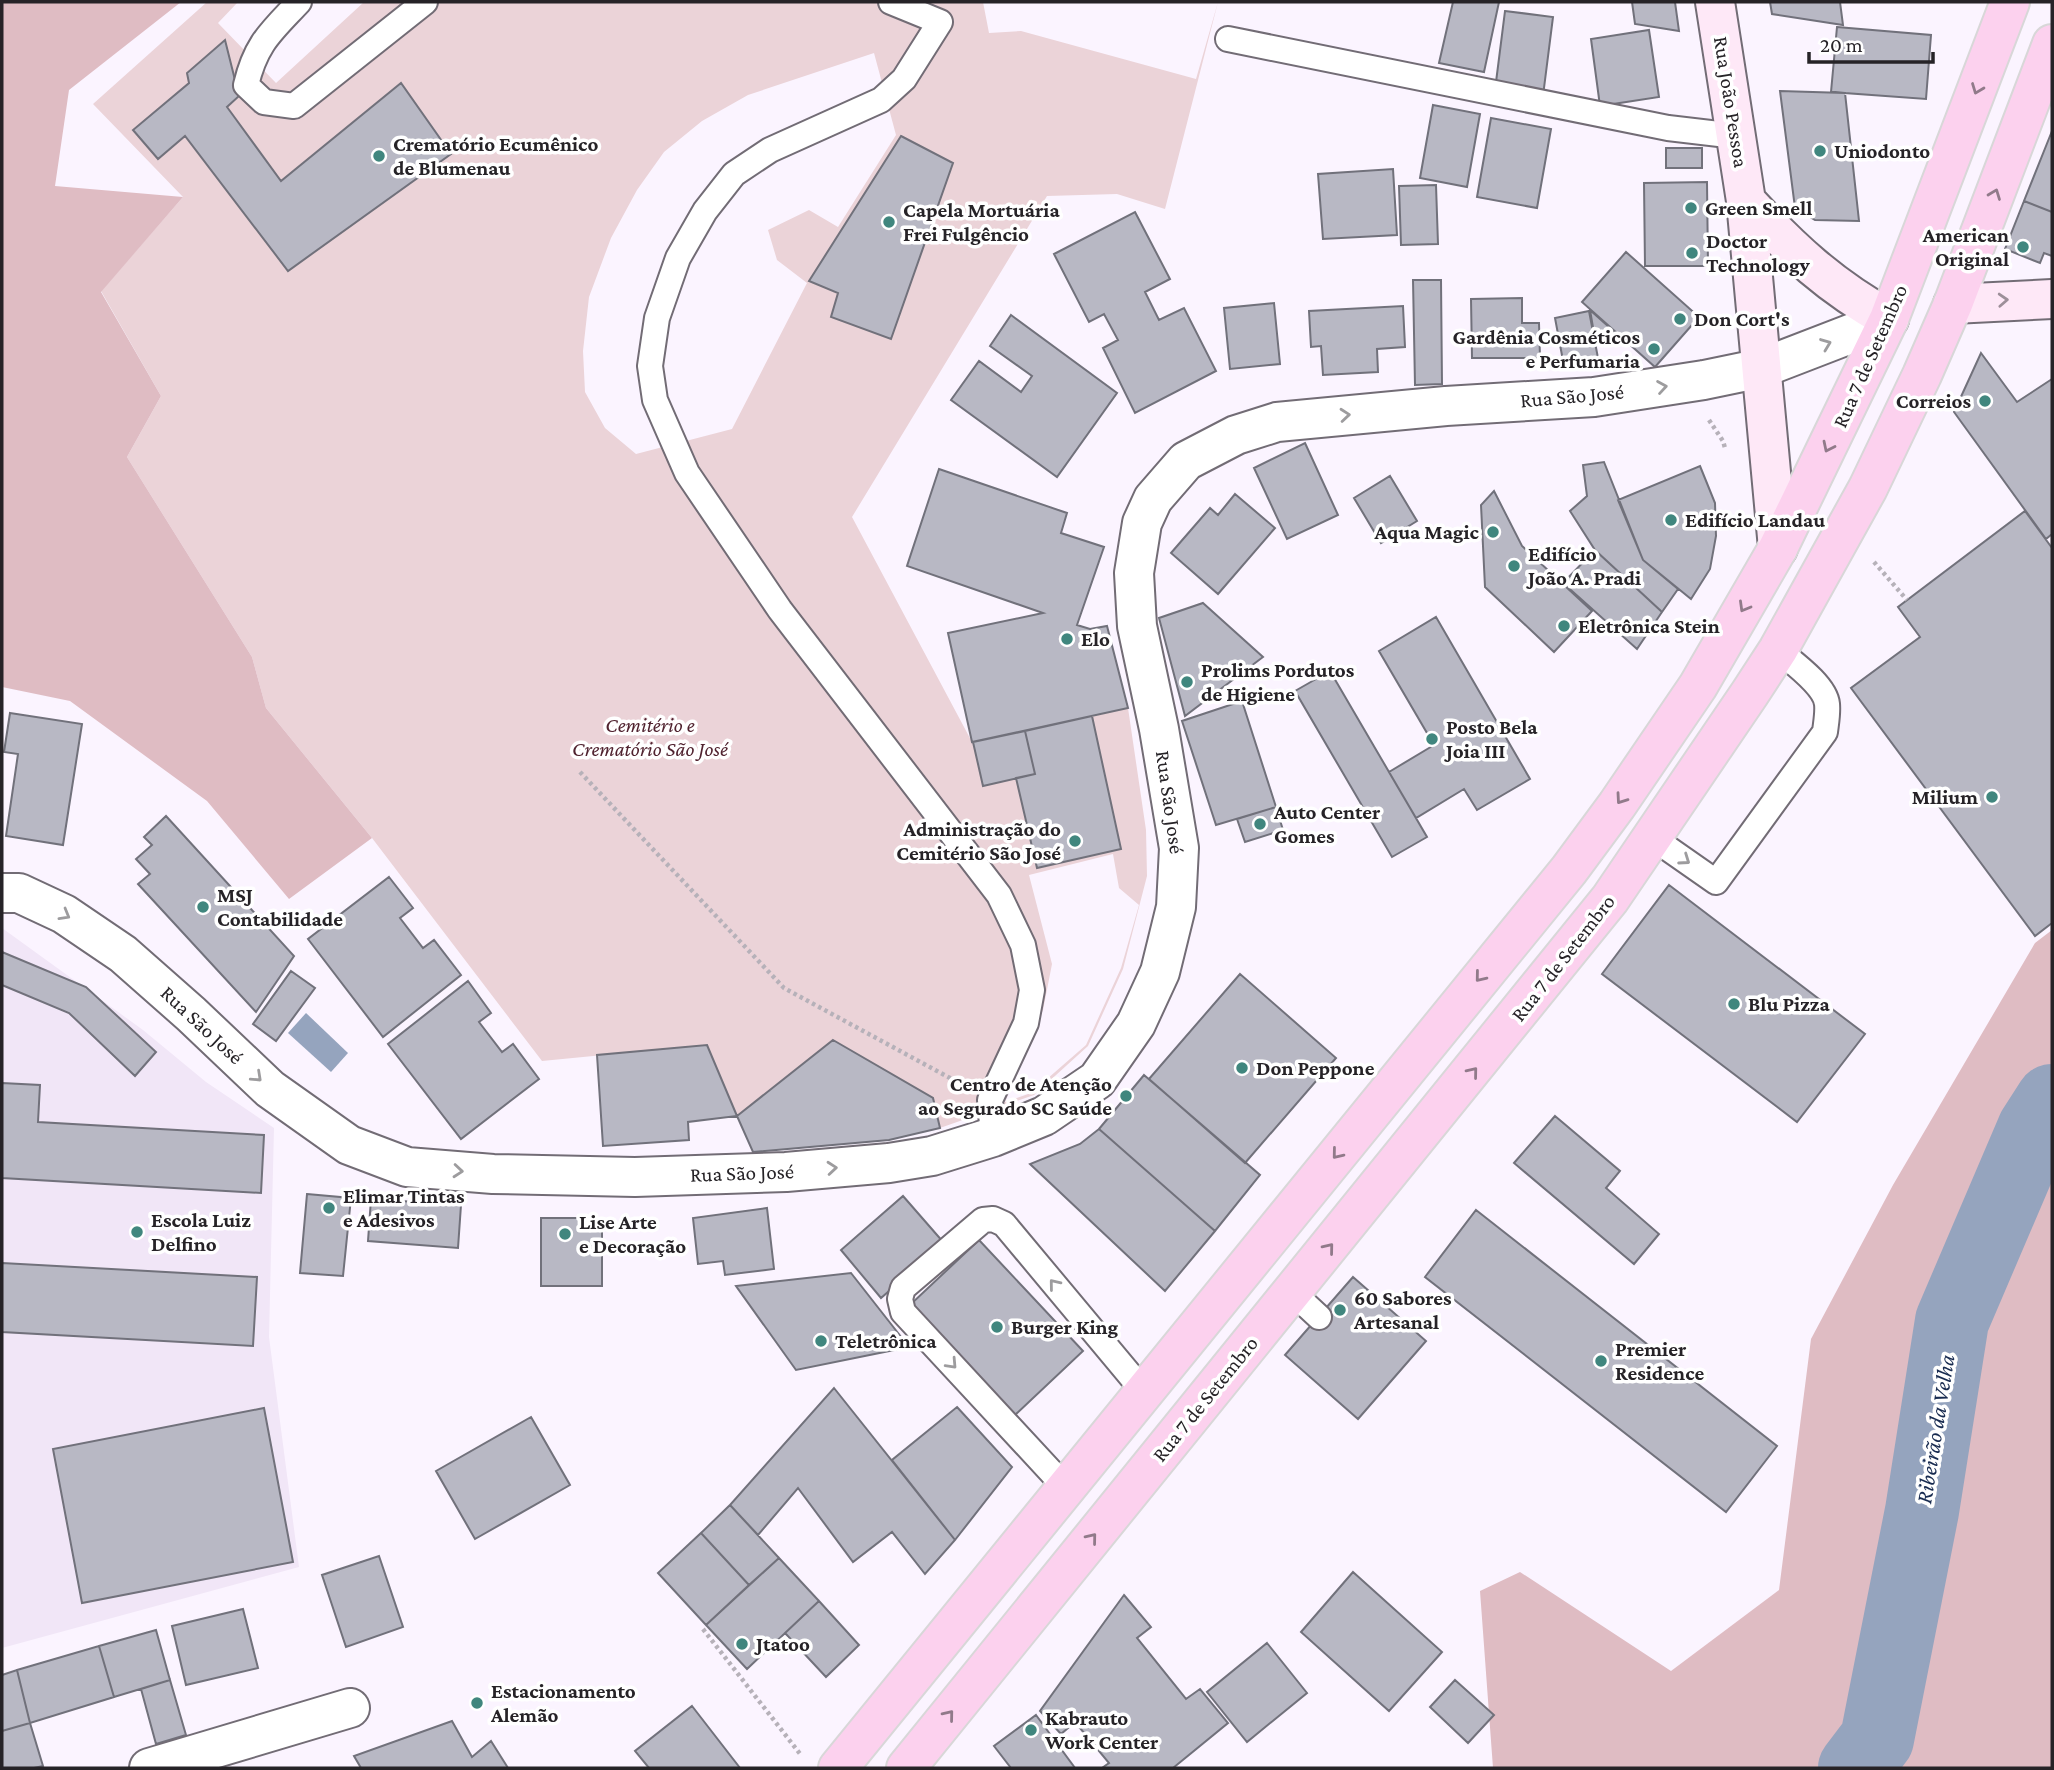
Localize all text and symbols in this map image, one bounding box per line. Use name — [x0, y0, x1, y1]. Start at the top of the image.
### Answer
scale bar — [1809, 21, 1933, 65]
text: 20 m — [1820, 33, 1863, 57]
street label: Rua João Pessoa — [1709, 35, 1753, 170]
one-way arrow — [1971, 82, 1985, 94]
place label: Crematório Ecumênico de Blumenau — [393, 132, 598, 180]
place label: Uniodonto — [1834, 139, 1930, 163]
marker: Uniodonto — [1812, 143, 1828, 159]
marker: Crematório Ecumênico de Blumenau — [371, 148, 387, 164]
one-way arrow — [1987, 189, 2001, 201]
place label: Green Smell — [1705, 196, 1812, 220]
place label: Capela Mortuária Frei Fulgêncio — [903, 198, 1060, 246]
marker: Green Smell — [1683, 200, 1699, 216]
marker: Capela Mortuária Frei Fulgêncio — [881, 214, 897, 230]
place label: American Original — [1922, 223, 2009, 271]
place label: Doctor Technology — [1706, 229, 1811, 277]
marker: American Original — [2015, 239, 2031, 255]
marker: Doctor Technology — [1684, 245, 1700, 261]
street label: Rua 7 de Setembro — [1828, 281, 1912, 431]
one-way arrow — [1997, 293, 2008, 308]
place label: Don Cort's — [1694, 307, 1790, 331]
marker: Don Cort's — [1672, 311, 1688, 327]
place label: Gardênia Cosméticos e Perfumaria — [1453, 325, 1641, 373]
one-way arrow — [1819, 338, 1831, 352]
marker: Gardênia Cosméticos e Perfumaria — [1646, 341, 1662, 357]
street label: Rua São José — [1519, 380, 1625, 412]
one-way arrow — [1656, 380, 1668, 395]
place label: Correios — [1896, 389, 1971, 413]
marker: Correios — [1977, 393, 1993, 409]
one-way arrow — [1340, 408, 1351, 423]
one-way arrow — [1823, 440, 1837, 452]
place label: Edifício Landau — [1685, 508, 1825, 532]
marker: Edifício Landau — [1663, 512, 1679, 528]
place label: Aqua Magic — [1373, 520, 1480, 544]
marker: Aqua Magic — [1485, 524, 1501, 540]
place label: Edifício João A. Pradi — [1526, 542, 1641, 590]
marker: Edifício João A. Pradi — [1506, 558, 1522, 574]
one-way arrow — [1739, 599, 1752, 612]
place label: Eletrônica Stein — [1578, 614, 1720, 638]
marker: Eletrônica Stein — [1556, 618, 1572, 634]
place label: Elo — [1081, 627, 1110, 651]
marker: Elo — [1059, 631, 1075, 647]
place label: Prolims Pordutos de Higiene — [1201, 658, 1355, 706]
marker: Prolims Pordutos de Higiene — [1179, 674, 1195, 690]
park label: Cemitério e Crematório São José — [572, 713, 729, 761]
place label: Posto Bela Joia III — [1444, 715, 1538, 763]
marker: Posto Bela Joia III — [1424, 731, 1440, 747]
street label: Rua São José — [1151, 749, 1189, 855]
place label: Milium — [1912, 785, 1978, 809]
marker: Milium — [1984, 789, 2000, 805]
one-way arrow — [1617, 791, 1629, 804]
place label: Auto Center Gomes — [1273, 800, 1381, 848]
marker: Auto Center Gomes — [1252, 816, 1268, 832]
place label: Administração do Cemitério São José — [896, 817, 1061, 865]
marker: Administração do Cemitério São José — [1067, 833, 1083, 849]
one-way arrow — [1677, 852, 1690, 864]
place label: MSJ Contabilidade — [217, 883, 343, 931]
street label: Rua 7 de Setembro — [1506, 890, 1620, 1026]
marker: MSJ Contabilidade — [195, 899, 211, 915]
one-way arrow — [57, 907, 70, 920]
one-way arrow — [1476, 968, 1488, 981]
street label: Rua São José — [156, 981, 248, 1069]
place label: Blu Pizza — [1748, 992, 1830, 1016]
marker: Blu Pizza — [1726, 996, 1742, 1012]
place label: Don Peppone — [1256, 1056, 1375, 1080]
marker: Don Peppone — [1234, 1060, 1250, 1076]
one-way arrow — [1464, 1067, 1477, 1079]
one-way arrow — [249, 1068, 262, 1081]
place label: Centro de Atenção ao Segurado SC Saúde — [918, 1072, 1112, 1120]
marker: Centro de Atenção ao Segurado SC Saúde — [1118, 1088, 1134, 1104]
one-way arrow — [1333, 1147, 1346, 1159]
street label: Rua São José — [690, 1159, 794, 1187]
one-way arrow — [827, 1161, 838, 1176]
one-way arrow — [453, 1163, 464, 1178]
place label: Elimar Tintas e Adesivos — [343, 1184, 465, 1232]
marker: Elimar Tintas e Adesivos — [321, 1200, 337, 1216]
place label: Escola Luiz Delfino — [151, 1208, 251, 1256]
place label: Lise Arte e Decoração — [579, 1210, 686, 1258]
marker: Escola Luiz Delfino — [129, 1224, 145, 1240]
marker: Lise Arte e Decoração — [557, 1226, 573, 1242]
one-way arrow — [1320, 1243, 1333, 1255]
one-way arrow — [1049, 1280, 1062, 1292]
place label: 60 Sabores Artesanal — [1353, 1286, 1452, 1334]
marker: 60 Sabores Artesanal — [1332, 1302, 1348, 1318]
place label: Burger King — [1011, 1315, 1119, 1339]
marker: Burger King — [989, 1319, 1005, 1335]
place label: Teletrônica — [835, 1329, 937, 1353]
street label: Rua 7 de Setembro — [1147, 1332, 1263, 1466]
marker: Teletrônica — [813, 1333, 829, 1349]
place label: Premier Residence — [1615, 1337, 1704, 1385]
water label: Ribeirão da Velha — [1910, 1352, 1960, 1506]
marker: Premier Residence — [1593, 1353, 1609, 1369]
one-way arrow — [944, 1356, 956, 1369]
one-way arrow — [1084, 1534, 1096, 1547]
place label: Jtatoo — [754, 1632, 810, 1656]
marker: Jtatoo — [734, 1636, 750, 1652]
place label: Estacionamento Alemão — [490, 1679, 636, 1727]
marker: Estacionamento Alemão — [469, 1695, 485, 1711]
place label: Kabrauto Work Center — [1044, 1706, 1159, 1754]
one-way arrow — [941, 1710, 953, 1723]
marker: Kabrauto Work Center — [1023, 1722, 1039, 1738]

